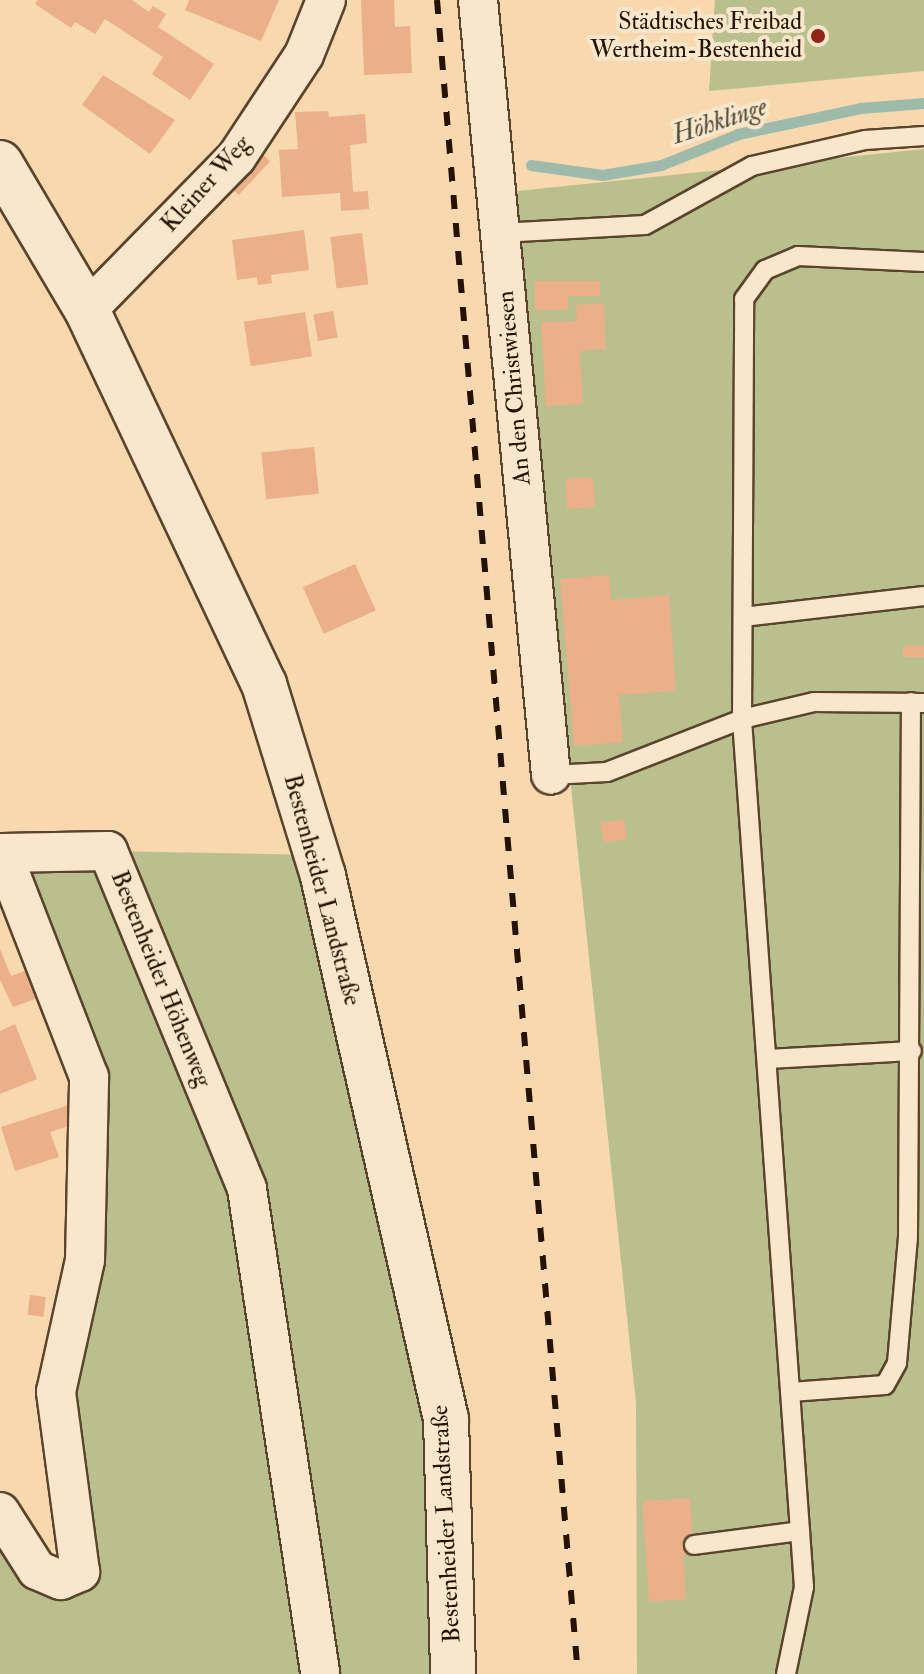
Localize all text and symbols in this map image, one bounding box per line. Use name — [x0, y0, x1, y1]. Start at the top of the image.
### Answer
place label: Städtisches Freibad Wertheim-Bestenheid — [590, 8, 802, 64]
marker: Städtisches Freibad Wertheim-Bestenheid — [809, 27, 827, 45]
water label: Höhklinge — [669, 92, 771, 152]
street label: Kleiner Weg — [155, 130, 257, 238]
street label: An den Christwiesen — [491, 290, 537, 486]
street label: Bestenheider Landstraße — [277, 771, 367, 1009]
street label: Bestenheider Höhenweg — [104, 867, 218, 1091]
street label: Bestenheider Landstraße — [425, 1404, 467, 1644]

